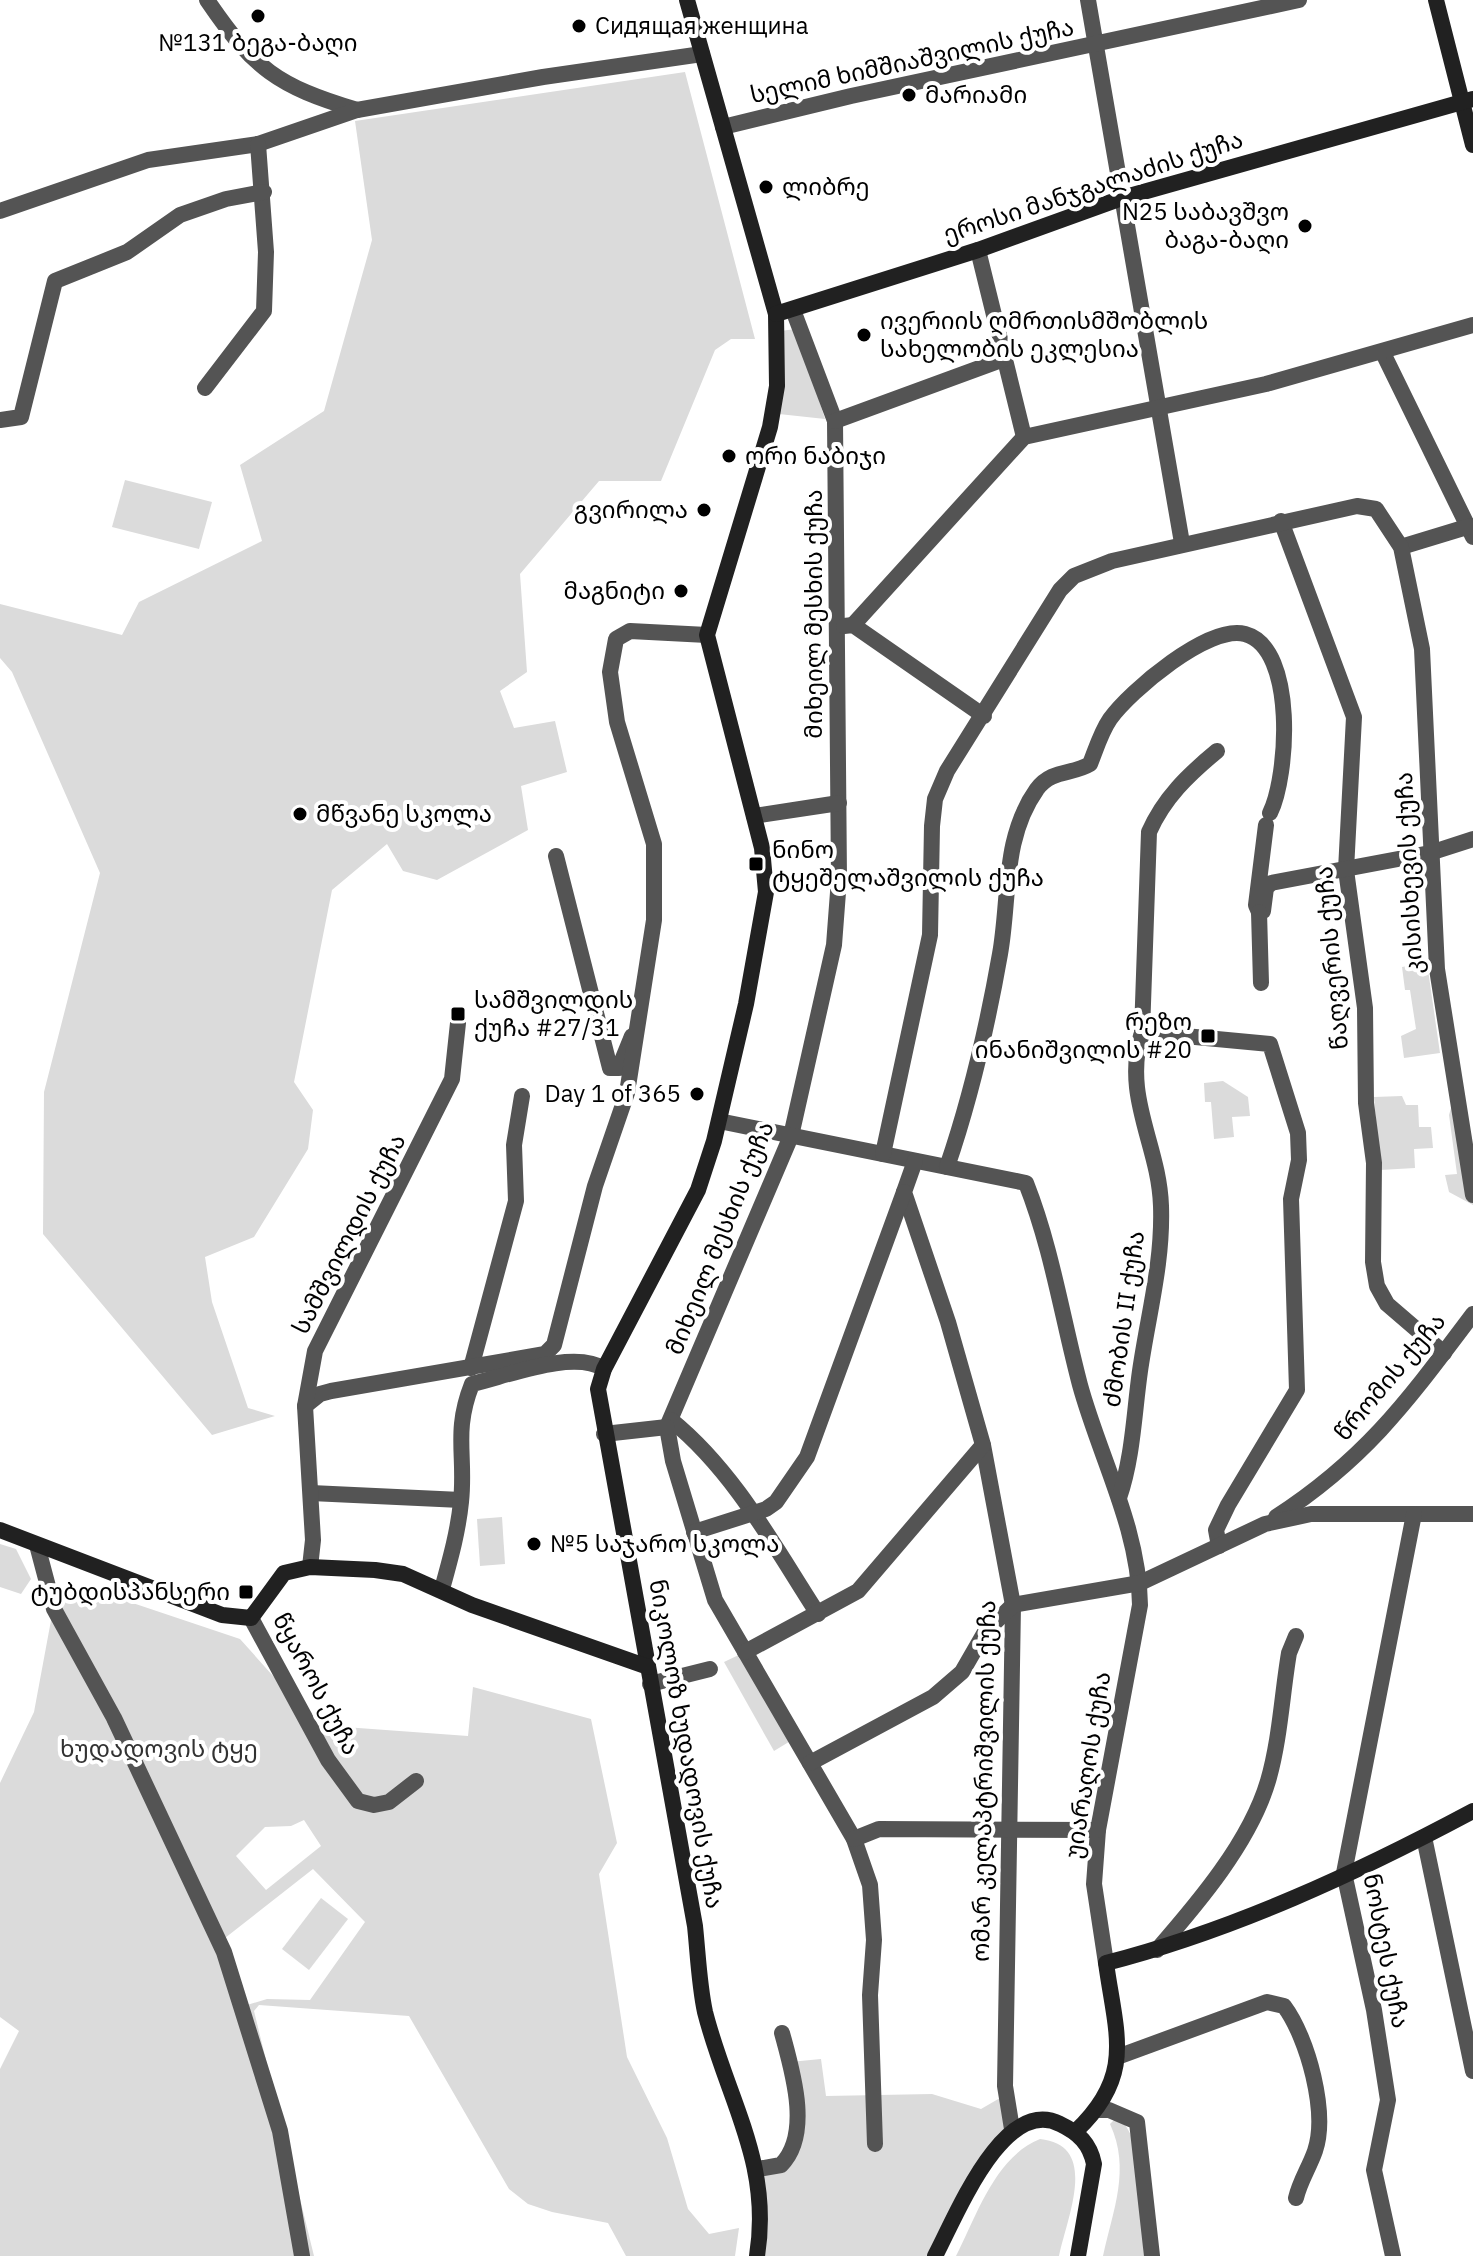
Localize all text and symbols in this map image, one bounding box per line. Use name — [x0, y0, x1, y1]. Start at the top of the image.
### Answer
marker: №131 ბეგა-ბაღი — [249, 7, 267, 25]
place label: Сидящая женщина — [595, 9, 809, 41]
street label: სელიმ ხიმშიაშვილის ქუჩა — [747, 10, 1077, 110]
marker: Сидящая женщина — [570, 17, 588, 35]
place label: №131 ბეგა-ბაღი — [158, 26, 358, 58]
place label: მარიამი — [925, 78, 1027, 110]
marker: მარიამი — [900, 86, 918, 104]
street label: ეროსი მანჯგალაძის ქუჩა — [939, 122, 1247, 250]
place label: ლიბრე — [782, 170, 870, 202]
marker: ლიბრე — [757, 178, 775, 196]
place label: N25 საბავშვო ბაგა-ბაღი — [1122, 195, 1289, 255]
marker: N25 საბავშვო ბაგა-ბაღი — [1296, 217, 1314, 235]
place label: ივერიის ღმრთისმშობლის სახელობის ეკლესია — [880, 304, 1208, 364]
marker: ივერიის ღმრთისმშობლის სახელობის ეკლესია — [855, 326, 873, 344]
place label: ორი ნაბიჯი — [745, 439, 886, 471]
marker: ორი ნაბიჯი — [720, 447, 738, 465]
street label: მიხეილ მესხის ქუჩა — [797, 489, 829, 739]
place label: გვირილა — [574, 493, 688, 525]
marker: გვირილა — [695, 501, 713, 519]
place label: მაგნიტი — [563, 574, 665, 606]
marker: მაგნიტი — [672, 582, 690, 600]
street label: კისისხევის ქუჩა — [1387, 771, 1429, 975]
place label: მწვანე სკოლა — [316, 797, 492, 829]
marker: მწვანე სკოლა — [291, 805, 309, 823]
place label: ნინო ტყეშელაშვილის ქუჩა — [772, 833, 1044, 893]
marker: ნინო ტყეშელაშვილის ქუჩა — [747, 855, 765, 873]
street label: წაღვერის ქუჩა — [1307, 865, 1355, 1051]
place label: სამშვილდის ქუჩა #27/31 — [474, 983, 633, 1043]
marker: სამშვილდის ქუჩა #27/31 — [449, 1005, 467, 1023]
place label: რეზო ინანიშვილის #20 — [975, 1005, 1192, 1065]
marker: რეზო ინანიშვილის #20 — [1199, 1027, 1217, 1045]
place label: Day 1 of 365 — [545, 1077, 681, 1109]
marker: Day 1 of 365 — [688, 1085, 706, 1103]
street label: მიხეილ მესხის ქუჩა — [658, 1116, 781, 1359]
street label: სამშვილდის ქუჩა — [284, 1128, 413, 1339]
street label: ძმობის II ქუჩა — [1095, 1229, 1151, 1409]
street label: წრომის ქუჩა — [1326, 1306, 1452, 1447]
place label: №5 საჯარო სკოლა — [550, 1527, 779, 1559]
marker: №5 საჯარო სკოლა — [525, 1535, 543, 1553]
place label: ტუბდისპანსერი — [30, 1575, 230, 1607]
street label: ნიკოლოზ ხუდადოვის ქუჩა — [642, 1577, 732, 1911]
marker: ტუბდისპანსერი — [237, 1583, 255, 1601]
street label: ომარ კელაპტრიშვილის ქუჩა — [964, 1600, 1002, 1962]
street label: წყაროს ქუჩა — [266, 1607, 368, 1760]
street label: უიარაღოს ქუჩა — [1056, 1669, 1118, 1861]
park label: ხუდადოვის ტყე — [60, 1732, 258, 1764]
street label: ნოსტეს ქუჩა — [1356, 1871, 1418, 2031]

